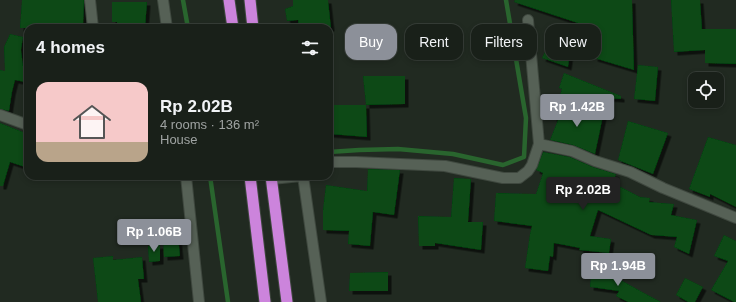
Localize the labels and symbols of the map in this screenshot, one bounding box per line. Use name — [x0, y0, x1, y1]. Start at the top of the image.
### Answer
pin: Rp 1.42B — [536, 94, 618, 128]
pin: Rp 2.02B — [542, 177, 624, 211]
pin: Rp 1.06B — [113, 219, 195, 253]
pin: Rp 1.94B — [577, 253, 659, 287]

